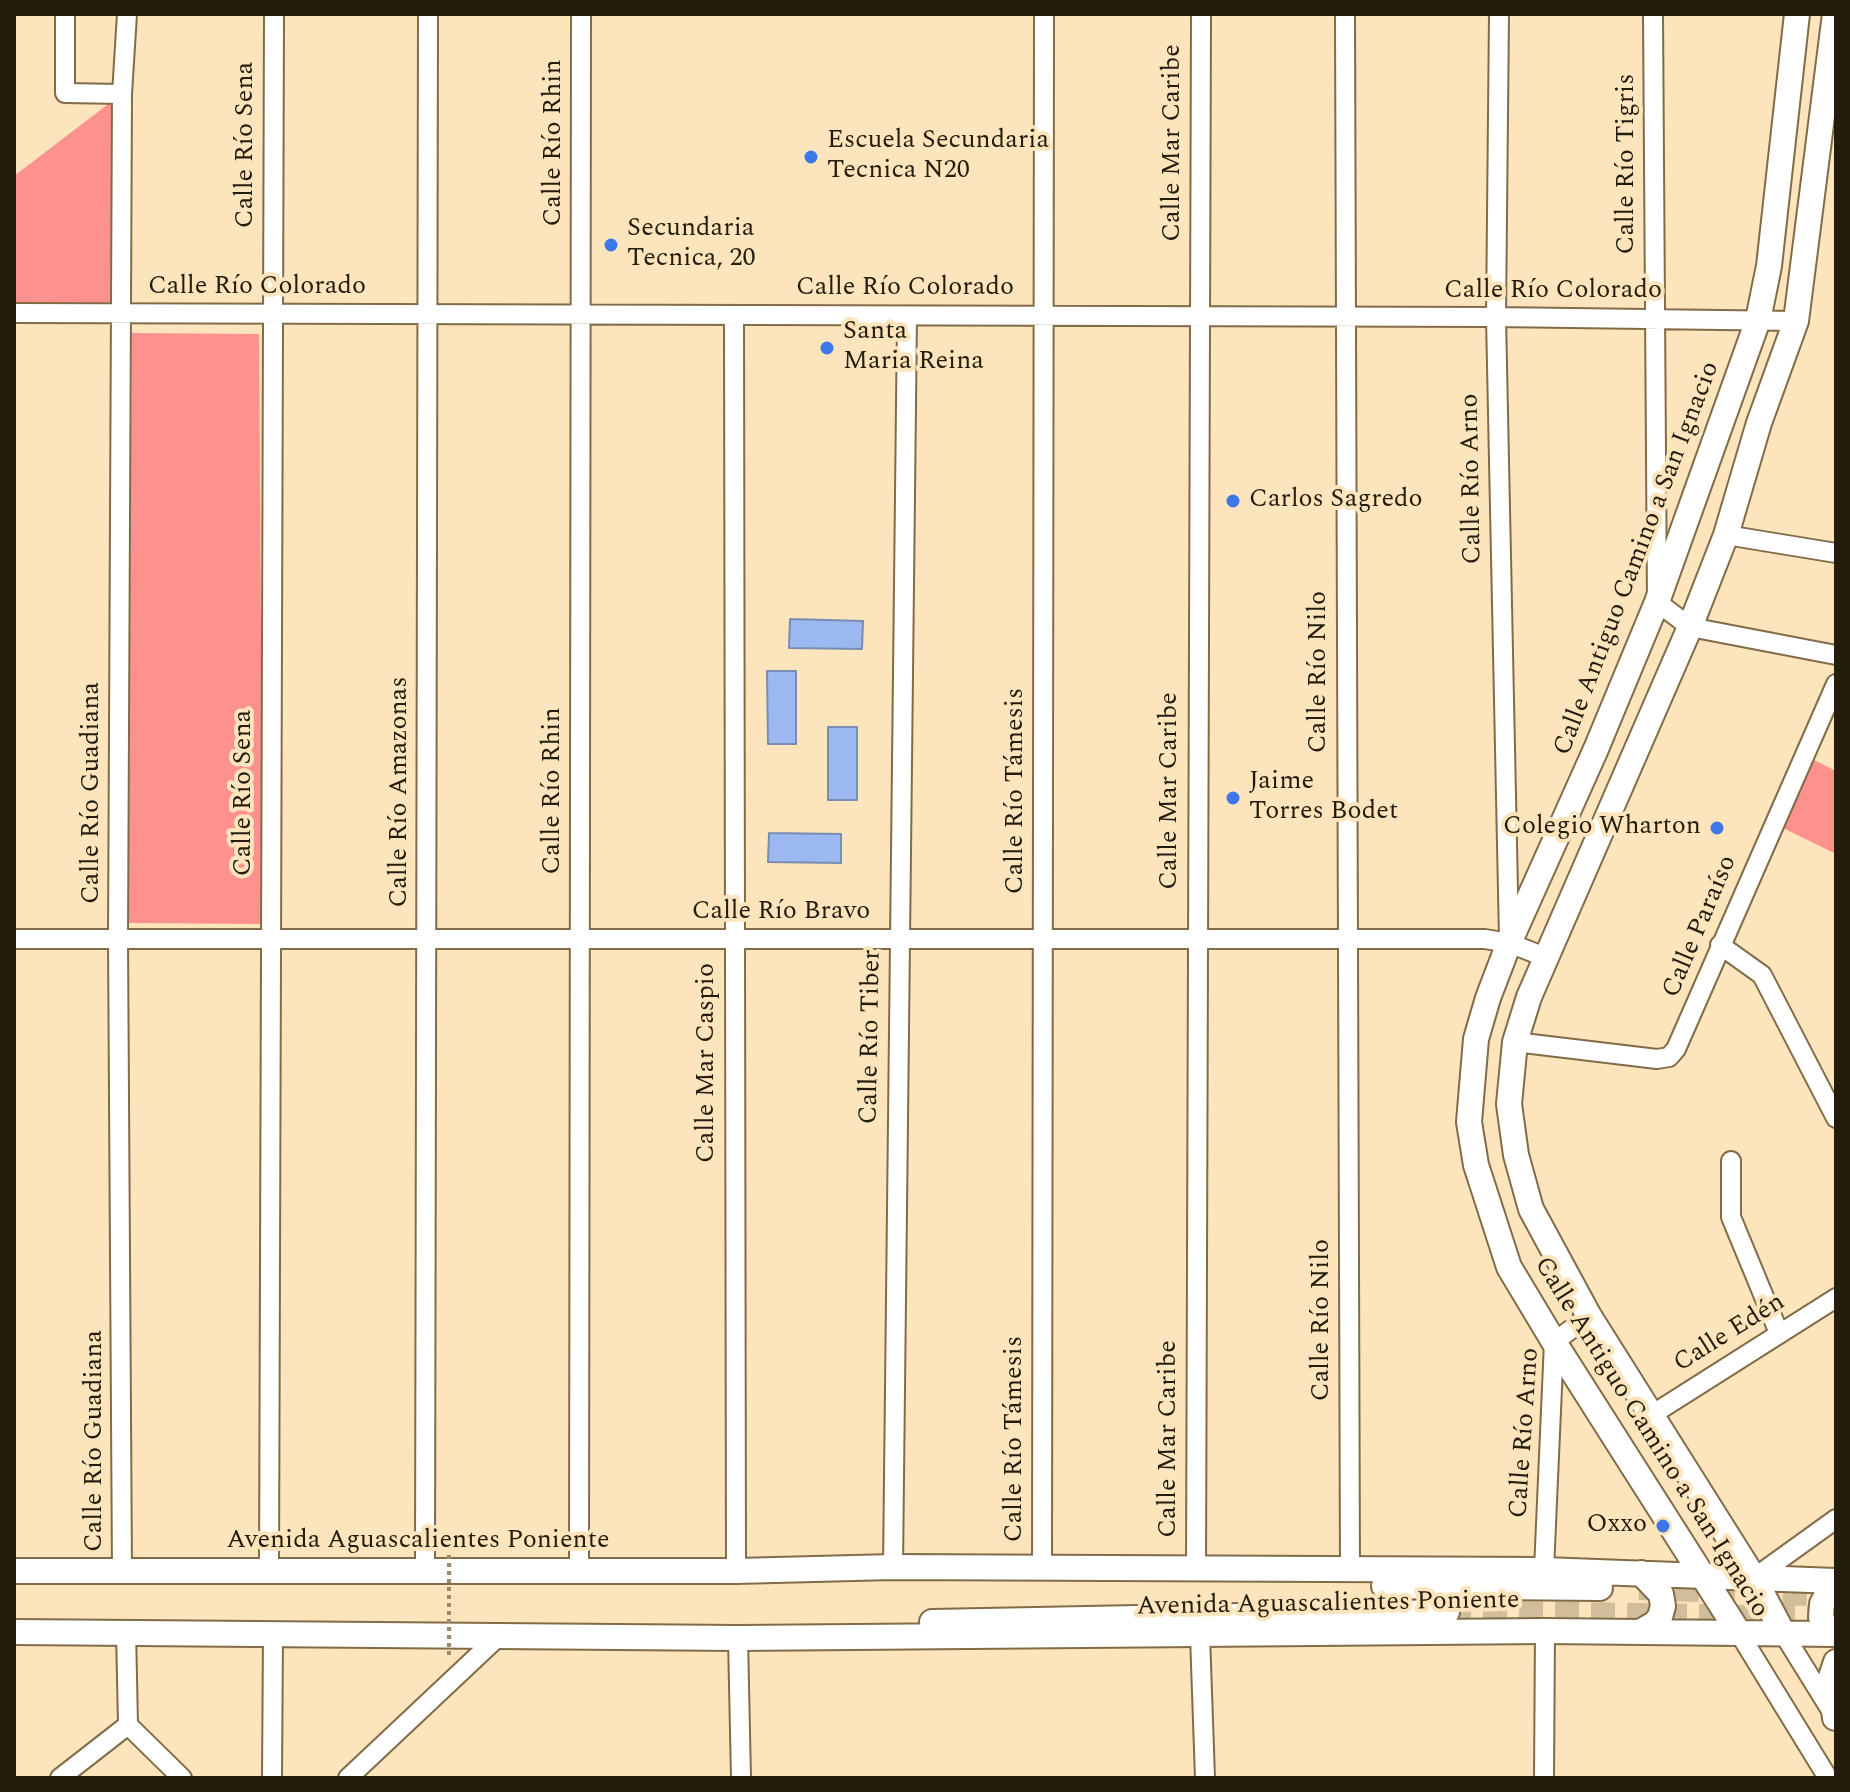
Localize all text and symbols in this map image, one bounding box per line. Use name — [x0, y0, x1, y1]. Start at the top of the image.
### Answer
street label: Calle Mar Caribe — [1158, 44, 1190, 242]
street label: Calle Río Rhin — [539, 59, 571, 227]
street label: Calle Río Sena — [231, 62, 263, 228]
street label: Calle Río Tigris — [1612, 74, 1644, 254]
place label: Escuela Secundaria Tecnica N20 — [827, 126, 1049, 188]
marker: Escuela Secundaria Tecnica N20 — [802, 148, 820, 166]
place label: Secundaria Tecnica, 20 — [627, 214, 756, 276]
marker: Secundaria Tecnica, 20 — [602, 236, 620, 254]
street label: Calle Río Colorado — [148, 272, 366, 304]
street label: Calle Río Colorado — [796, 273, 1014, 305]
street label: Calle Río Colorado — [1444, 276, 1662, 308]
place label: Santa Maria Reina — [843, 317, 984, 378]
marker: Santa Maria Reina — [818, 339, 836, 357]
street label: Calle Antiguo Camino a San Ignacio — [1548, 358, 1728, 760]
street label: Calle Río Arno — [1456, 393, 1490, 565]
place label: Carlos Sagredo — [1249, 485, 1423, 517]
marker: Carlos Sagredo — [1224, 492, 1242, 510]
street label: Calle Río Nilo — [1304, 591, 1336, 753]
street label: Calle Río Amazonas — [385, 676, 417, 908]
street label: Calle Río Guadiana — [77, 682, 109, 904]
street label: Calle Río Támesis — [1001, 688, 1033, 894]
street label: Calle Mar Caribe — [1155, 692, 1187, 890]
street label: Calle Río Rhin — [538, 707, 570, 875]
street label: Calle Río Sena — [229, 710, 261, 876]
place label: Jaime Torres Bodet — [1249, 767, 1398, 828]
marker: Jaime Torres Bodet — [1224, 789, 1242, 807]
place label: Colegio Wharton — [1503, 812, 1701, 844]
marker: Colegio Wharton — [1708, 819, 1726, 837]
street label: Calle Paraíso — [1657, 851, 1745, 1003]
street label: Calle Río Bravo — [692, 897, 870, 929]
street label: Calle Río Tiber — [855, 949, 889, 1125]
street label: Calle Mar Caspio — [692, 963, 724, 1163]
street label: Calle Río Nilo — [1307, 1239, 1339, 1401]
street label: Calle Antiguo Camino a San Ignacio — [1526, 1252, 1774, 1624]
street label: Calle Edén — [1669, 1288, 1791, 1380]
street label: Calle Río Guadiana — [80, 1330, 112, 1552]
street label: Calle Río Támesis — [1000, 1336, 1032, 1542]
street label: Calle Mar Caribe — [1154, 1340, 1186, 1538]
street label: Calle Río Arno — [1504, 1347, 1548, 1519]
place label: Oxxo — [1586, 1510, 1647, 1542]
marker: Oxxo — [1654, 1517, 1672, 1535]
street label: Avenida Aguascalientes Poniente — [227, 1526, 609, 1558]
street label: Avenida Aguascalientes Poniente — [1136, 1586, 1520, 1624]

